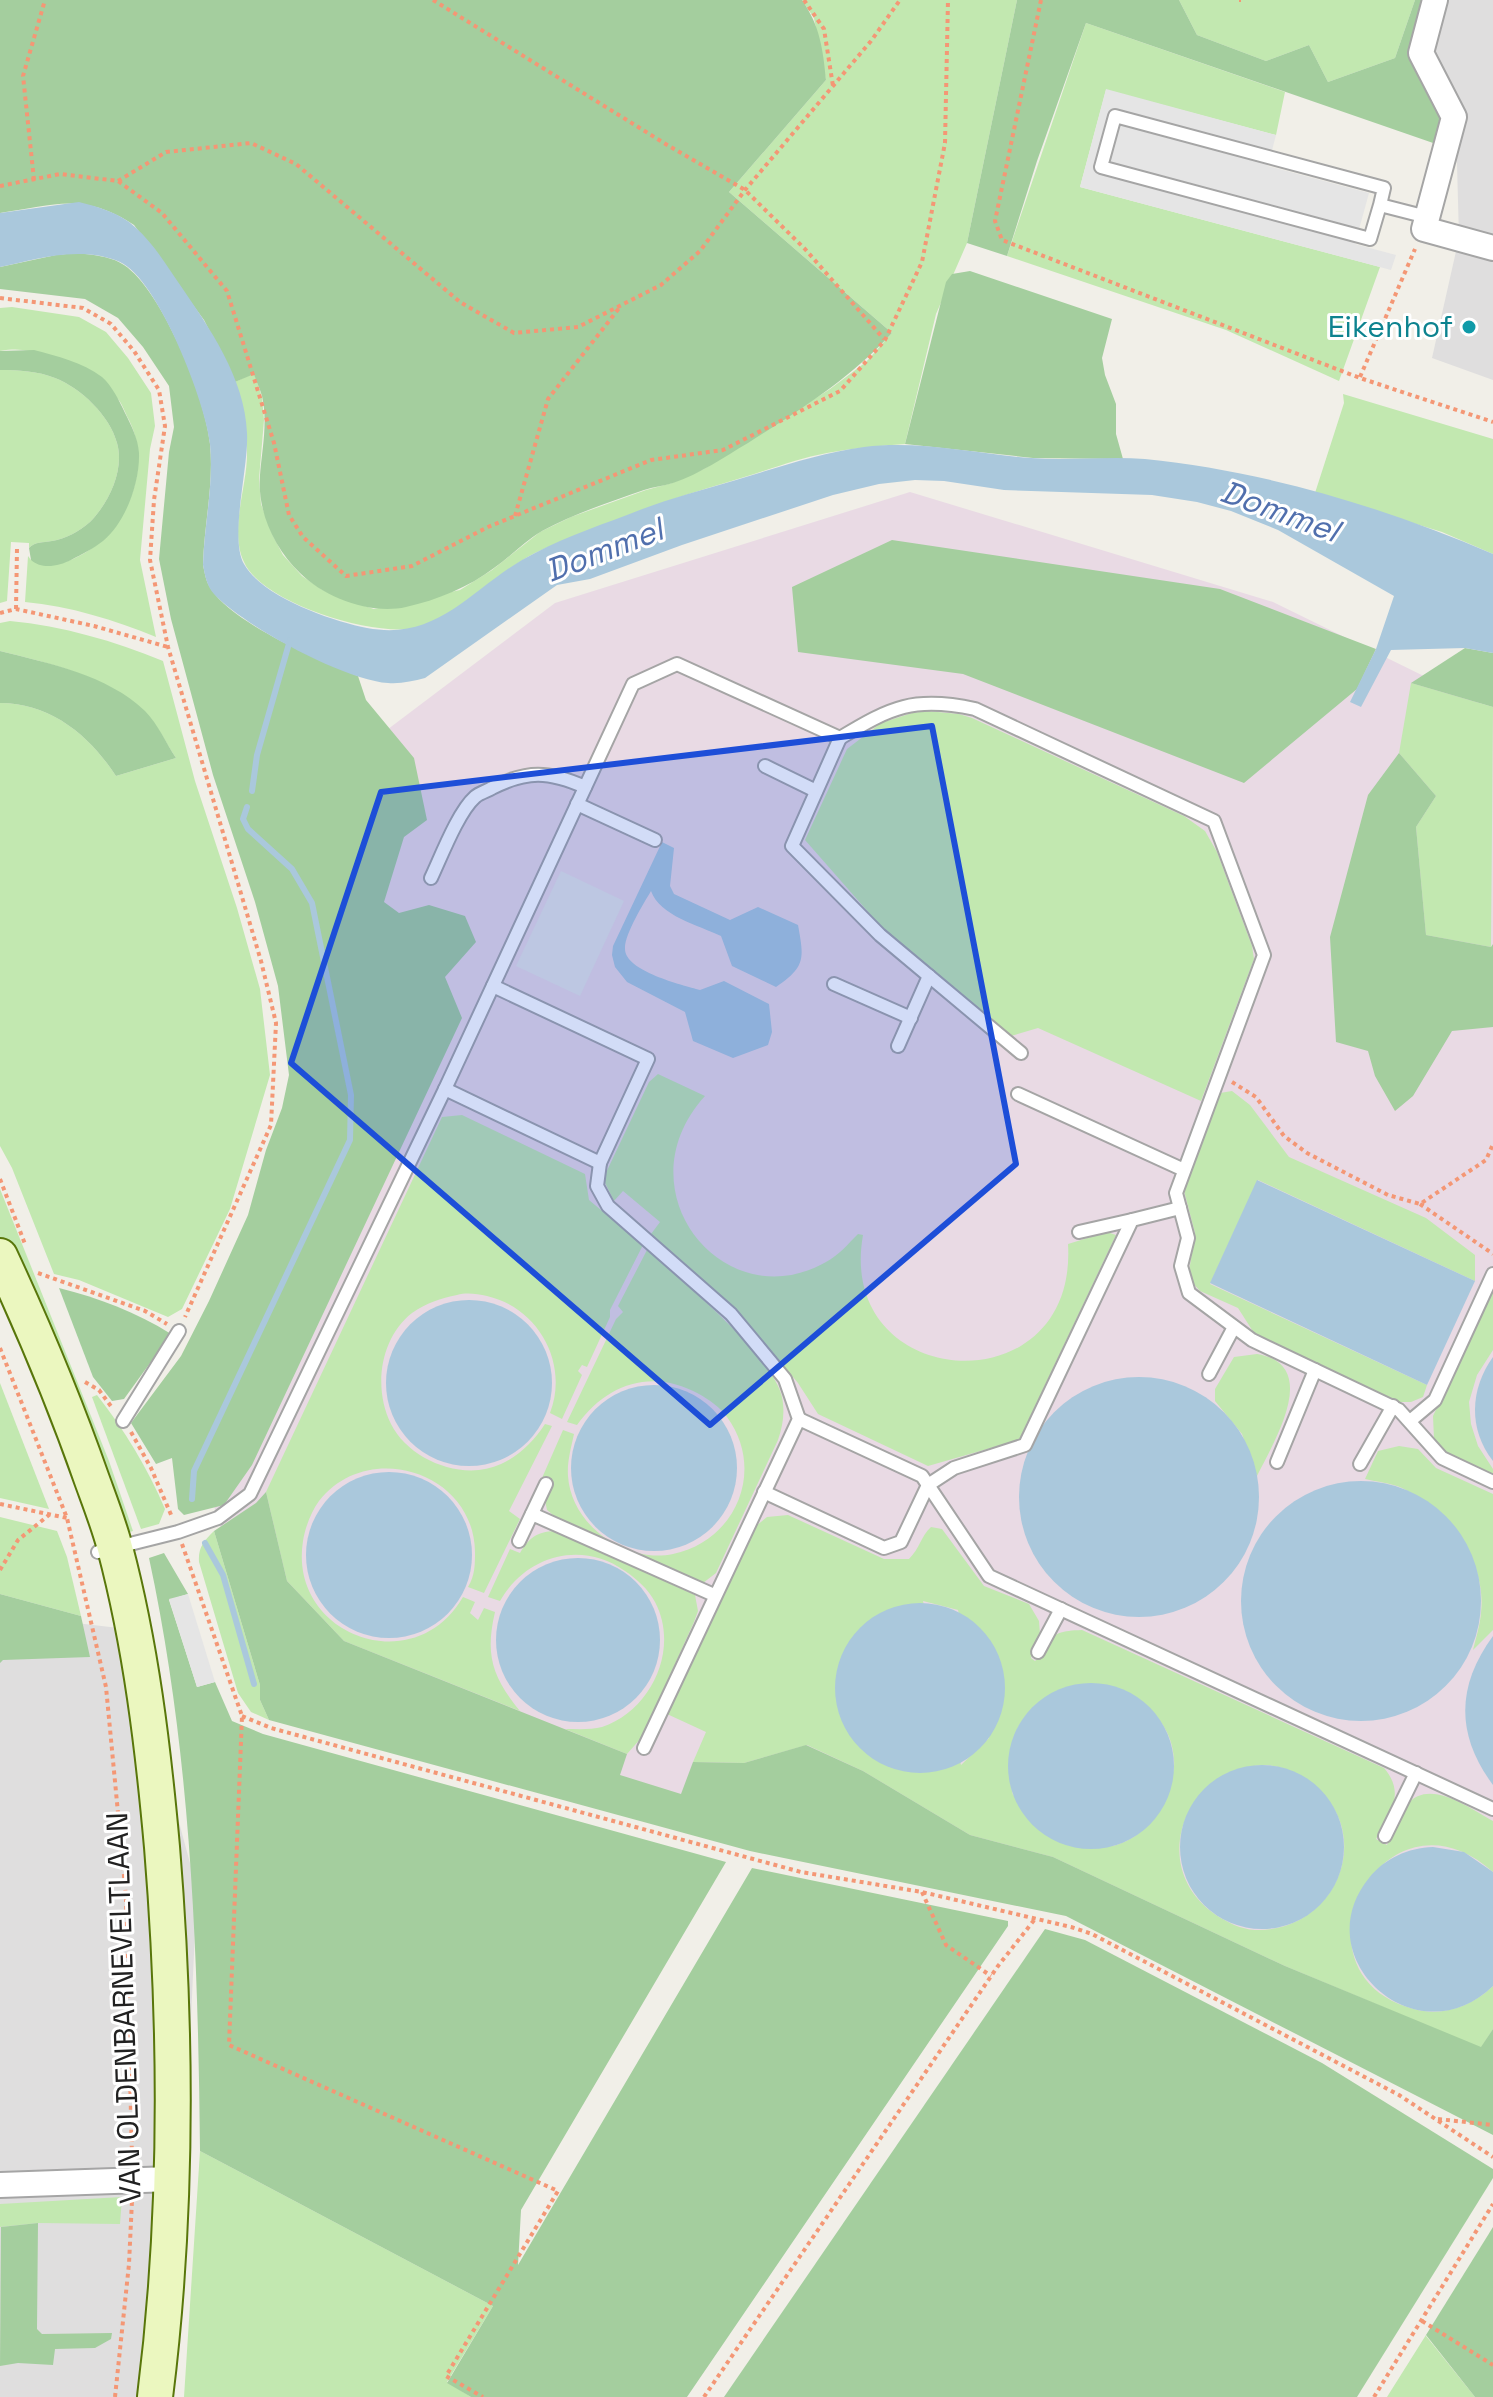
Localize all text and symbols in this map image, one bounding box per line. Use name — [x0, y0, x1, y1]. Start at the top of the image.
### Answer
place label: Eikenhof — [1328, 307, 1453, 346]
marker: Eikenhof — [1460, 318, 1478, 336]
water label: Dommel — [1215, 471, 1348, 552]
water label: Dommel — [539, 508, 671, 591]
street label: VAN OLDENBARNEVELTLAAN — [97, 1811, 150, 2205]

